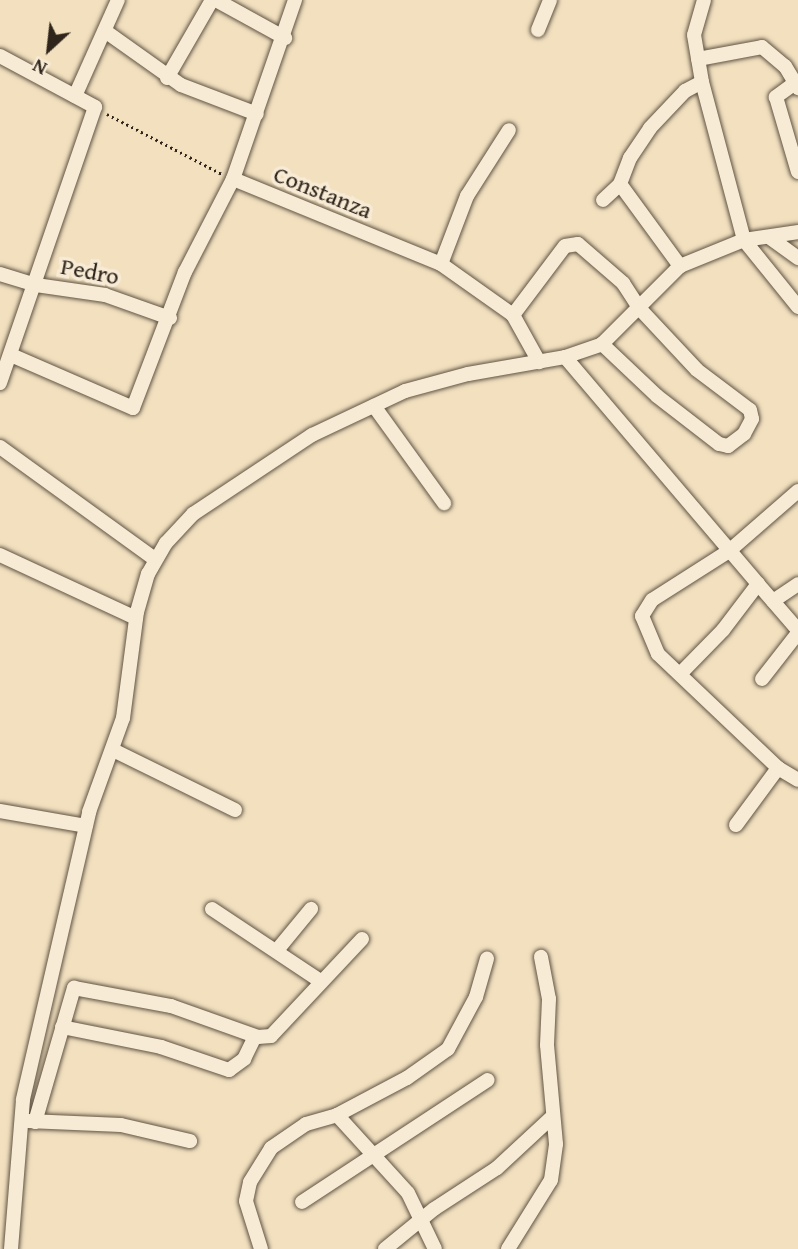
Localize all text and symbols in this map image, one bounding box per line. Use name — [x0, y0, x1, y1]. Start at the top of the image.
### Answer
north arrow — [14, 14, 84, 84]
text: N — [27, 52, 51, 83]
street label: Constanza — [270, 159, 376, 225]
street label: Pedro — [58, 251, 122, 291]

